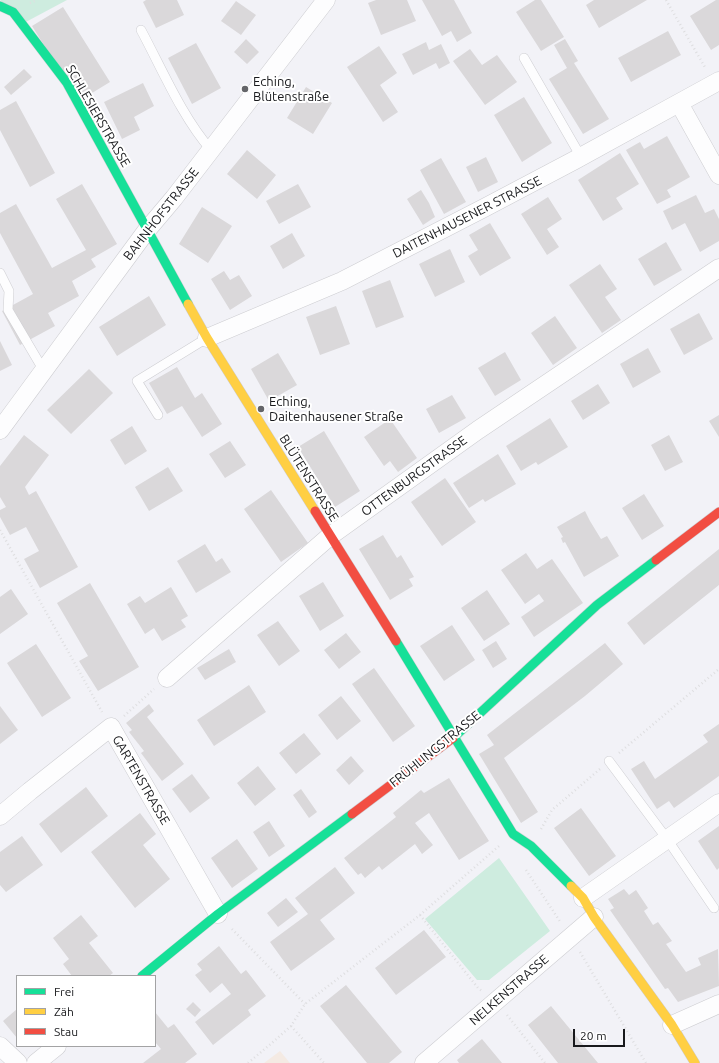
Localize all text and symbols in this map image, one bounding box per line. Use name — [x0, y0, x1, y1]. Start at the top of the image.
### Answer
street label: SCHLESIERSTRASSE — [62, 62, 134, 170]
place label: Eching, Blütenstraße — [253, 74, 329, 105]
marker: Eching, Blütenstraße — [240, 84, 250, 94]
street label: BAHNHOFSTRASSE — [120, 165, 202, 263]
street label: DAITENHAUSENER STRASSE — [390, 173, 544, 261]
place label: Eching, Daitenhausener Straße — [269, 394, 403, 425]
marker: Eching, Daitenhausener Straße — [256, 404, 266, 414]
street label: BLÜTENSTRASSE — [276, 432, 342, 524]
street label: OTTENBURGSTRASSE — [358, 432, 470, 520]
street label: FRÜHLINGSTRASSE — [386, 707, 484, 791]
street label: GARTENSTRASSE — [109, 732, 173, 828]
street label: NELKENSTRASSE — [466, 951, 552, 1029]
legend — [16, 975, 156, 1047]
text: Frei — [54, 985, 74, 998]
text: Zäh — [54, 1005, 74, 1018]
scale bar — [575, 1021, 627, 1047]
text: Stau — [54, 1025, 78, 1038]
text: 20 m — [580, 1029, 607, 1042]

